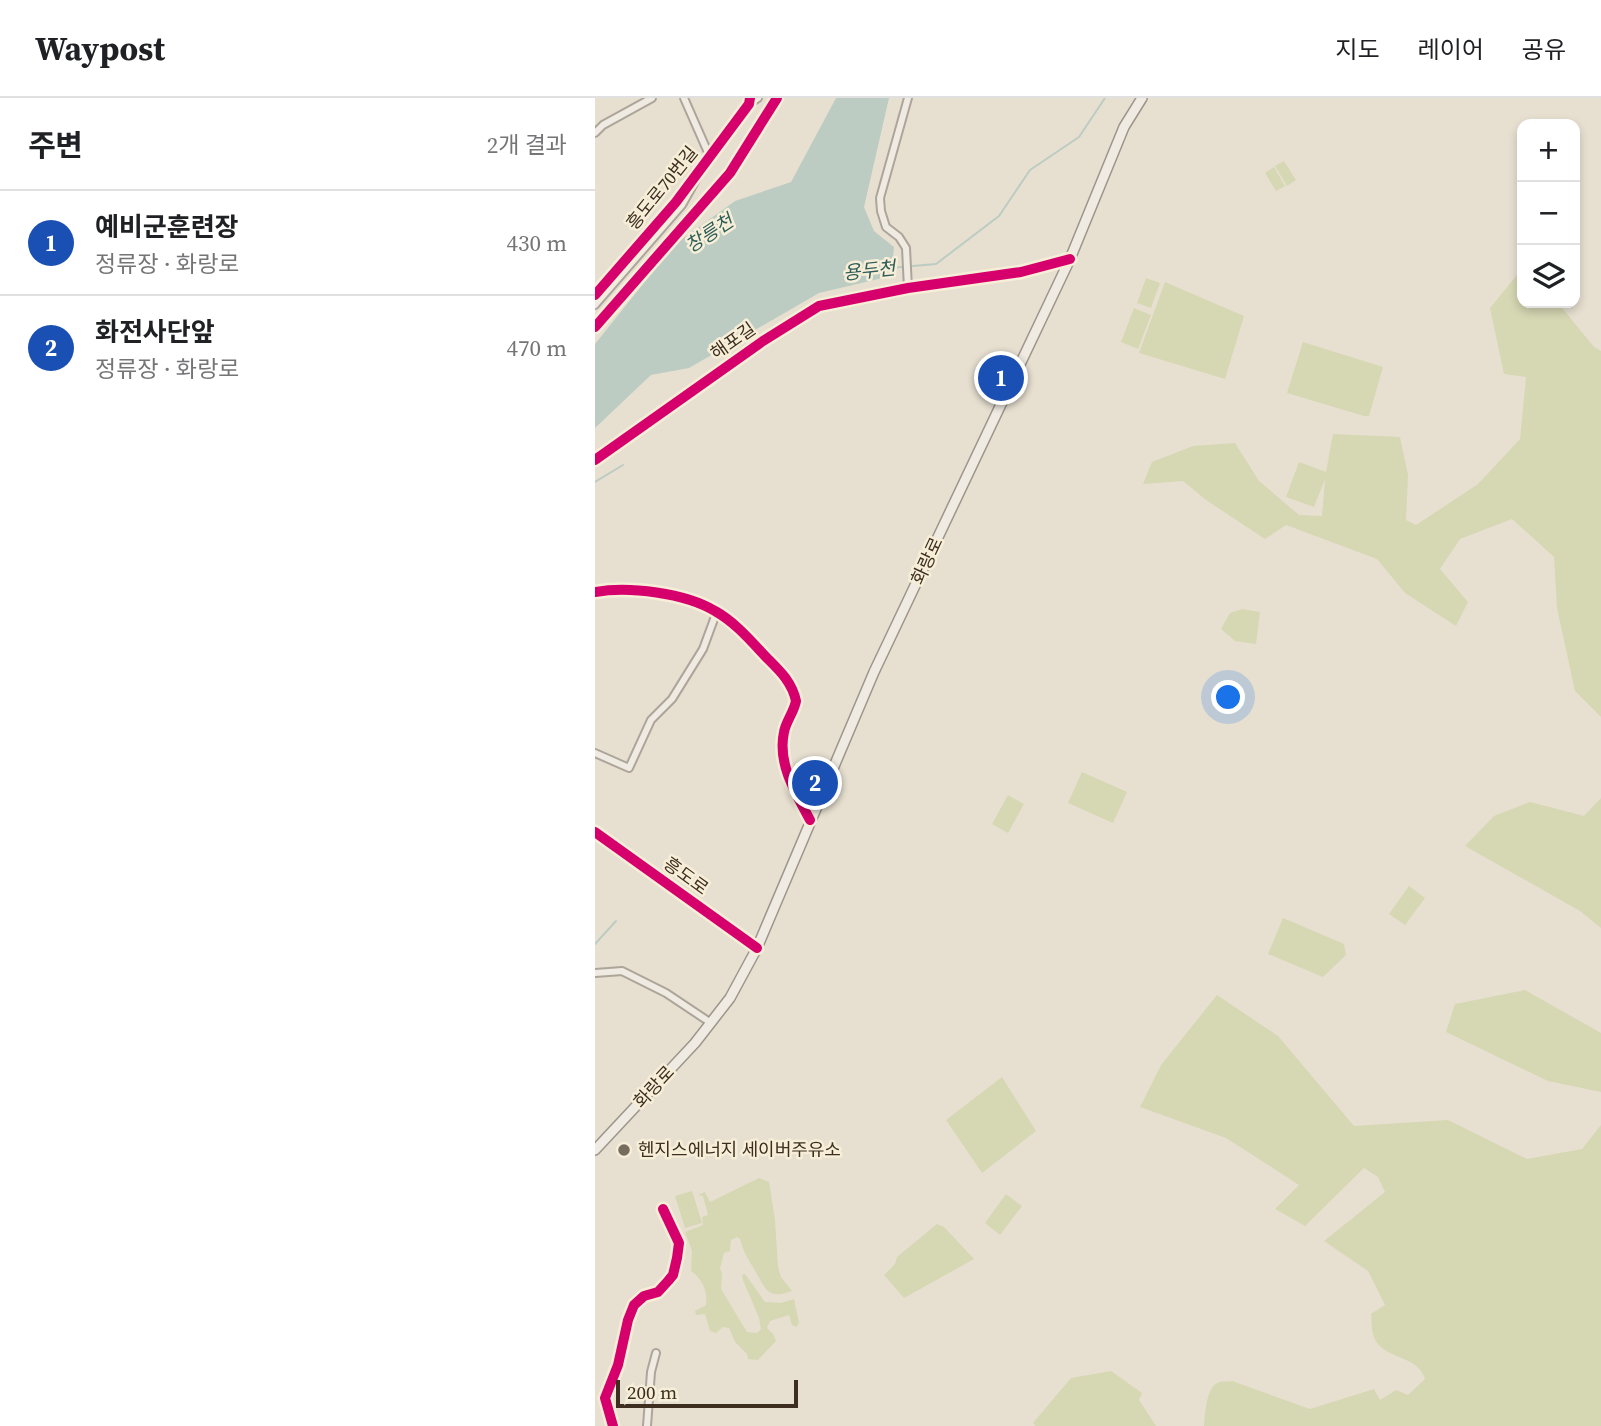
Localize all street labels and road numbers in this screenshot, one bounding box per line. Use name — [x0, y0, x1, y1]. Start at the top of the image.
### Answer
street label: 흥도로70번길 — [620, 141, 703, 235]
street label: 해포길 — [705, 316, 760, 365]
street label: 화랑로 — [905, 533, 948, 589]
street label: 흥도로 — [659, 851, 714, 900]
street label: 화랑로 — [628, 1060, 680, 1113]

